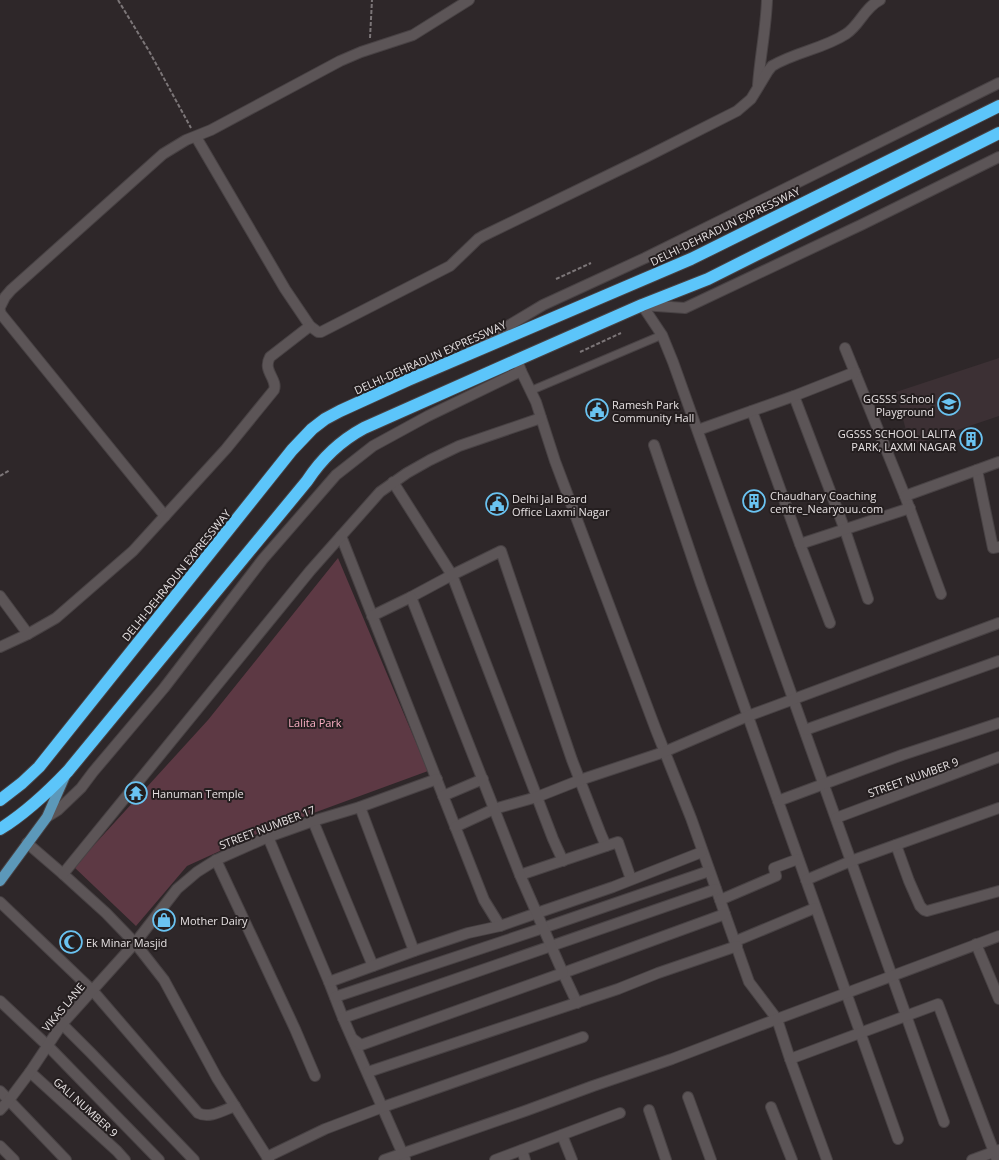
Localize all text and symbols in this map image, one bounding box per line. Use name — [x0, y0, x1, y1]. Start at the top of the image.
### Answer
street label: DELHI-DEHRADUN EXPRESSWAY — [648, 183, 803, 269]
street label: DELHI-DEHRADUN EXPRESSWAY — [352, 316, 509, 397]
place label: GGSSS School Playground — [863, 391, 934, 419]
school or university icon: GGSSS School Playground — [936, 391, 962, 417]
public building icon: Ramesh Park Community Hall — [584, 397, 610, 423]
place label: Ramesh Park Community Hall — [612, 397, 694, 425]
place label: GGSSS SCHOOL LALITA PARK, LAXMI NAGAR — [838, 426, 956, 454]
building icon: GGSSS SCHOOL LALITA PARK, LAXMI NAGAR — [958, 426, 984, 452]
building icon: Chaudhary Coaching centre_Nearyouu.com — [741, 488, 767, 514]
place label: Chaudhary Coaching centre_Nearyouu.com — [770, 488, 883, 516]
public building icon: Delhi Jal Board Office Laxmi Nagar — [484, 491, 510, 517]
place label: Delhi Jal Board Office Laxmi Nagar — [512, 491, 610, 519]
street label: DELHI-DEHRADUN EXPRESSWAY — [118, 506, 234, 644]
park label: Lalita Park — [288, 715, 342, 730]
street label: STREET NUMBER 9 — [866, 754, 960, 800]
temple icon: Hanuman Temple — [123, 780, 149, 806]
place label: Hanuman Temple — [152, 786, 244, 801]
street label: STREET NUMBER 17 — [217, 802, 317, 852]
shop icon: Mother Dairy — [151, 907, 177, 933]
place label: Mother Dairy — [180, 913, 248, 928]
mosque icon: Ek Minar Masjid — [58, 929, 84, 955]
place label: Ek Minar Masjid — [86, 935, 167, 950]
street label: VIKAS LANE — [38, 979, 88, 1035]
street label: GALI NUMBER 9 — [51, 1074, 121, 1140]

